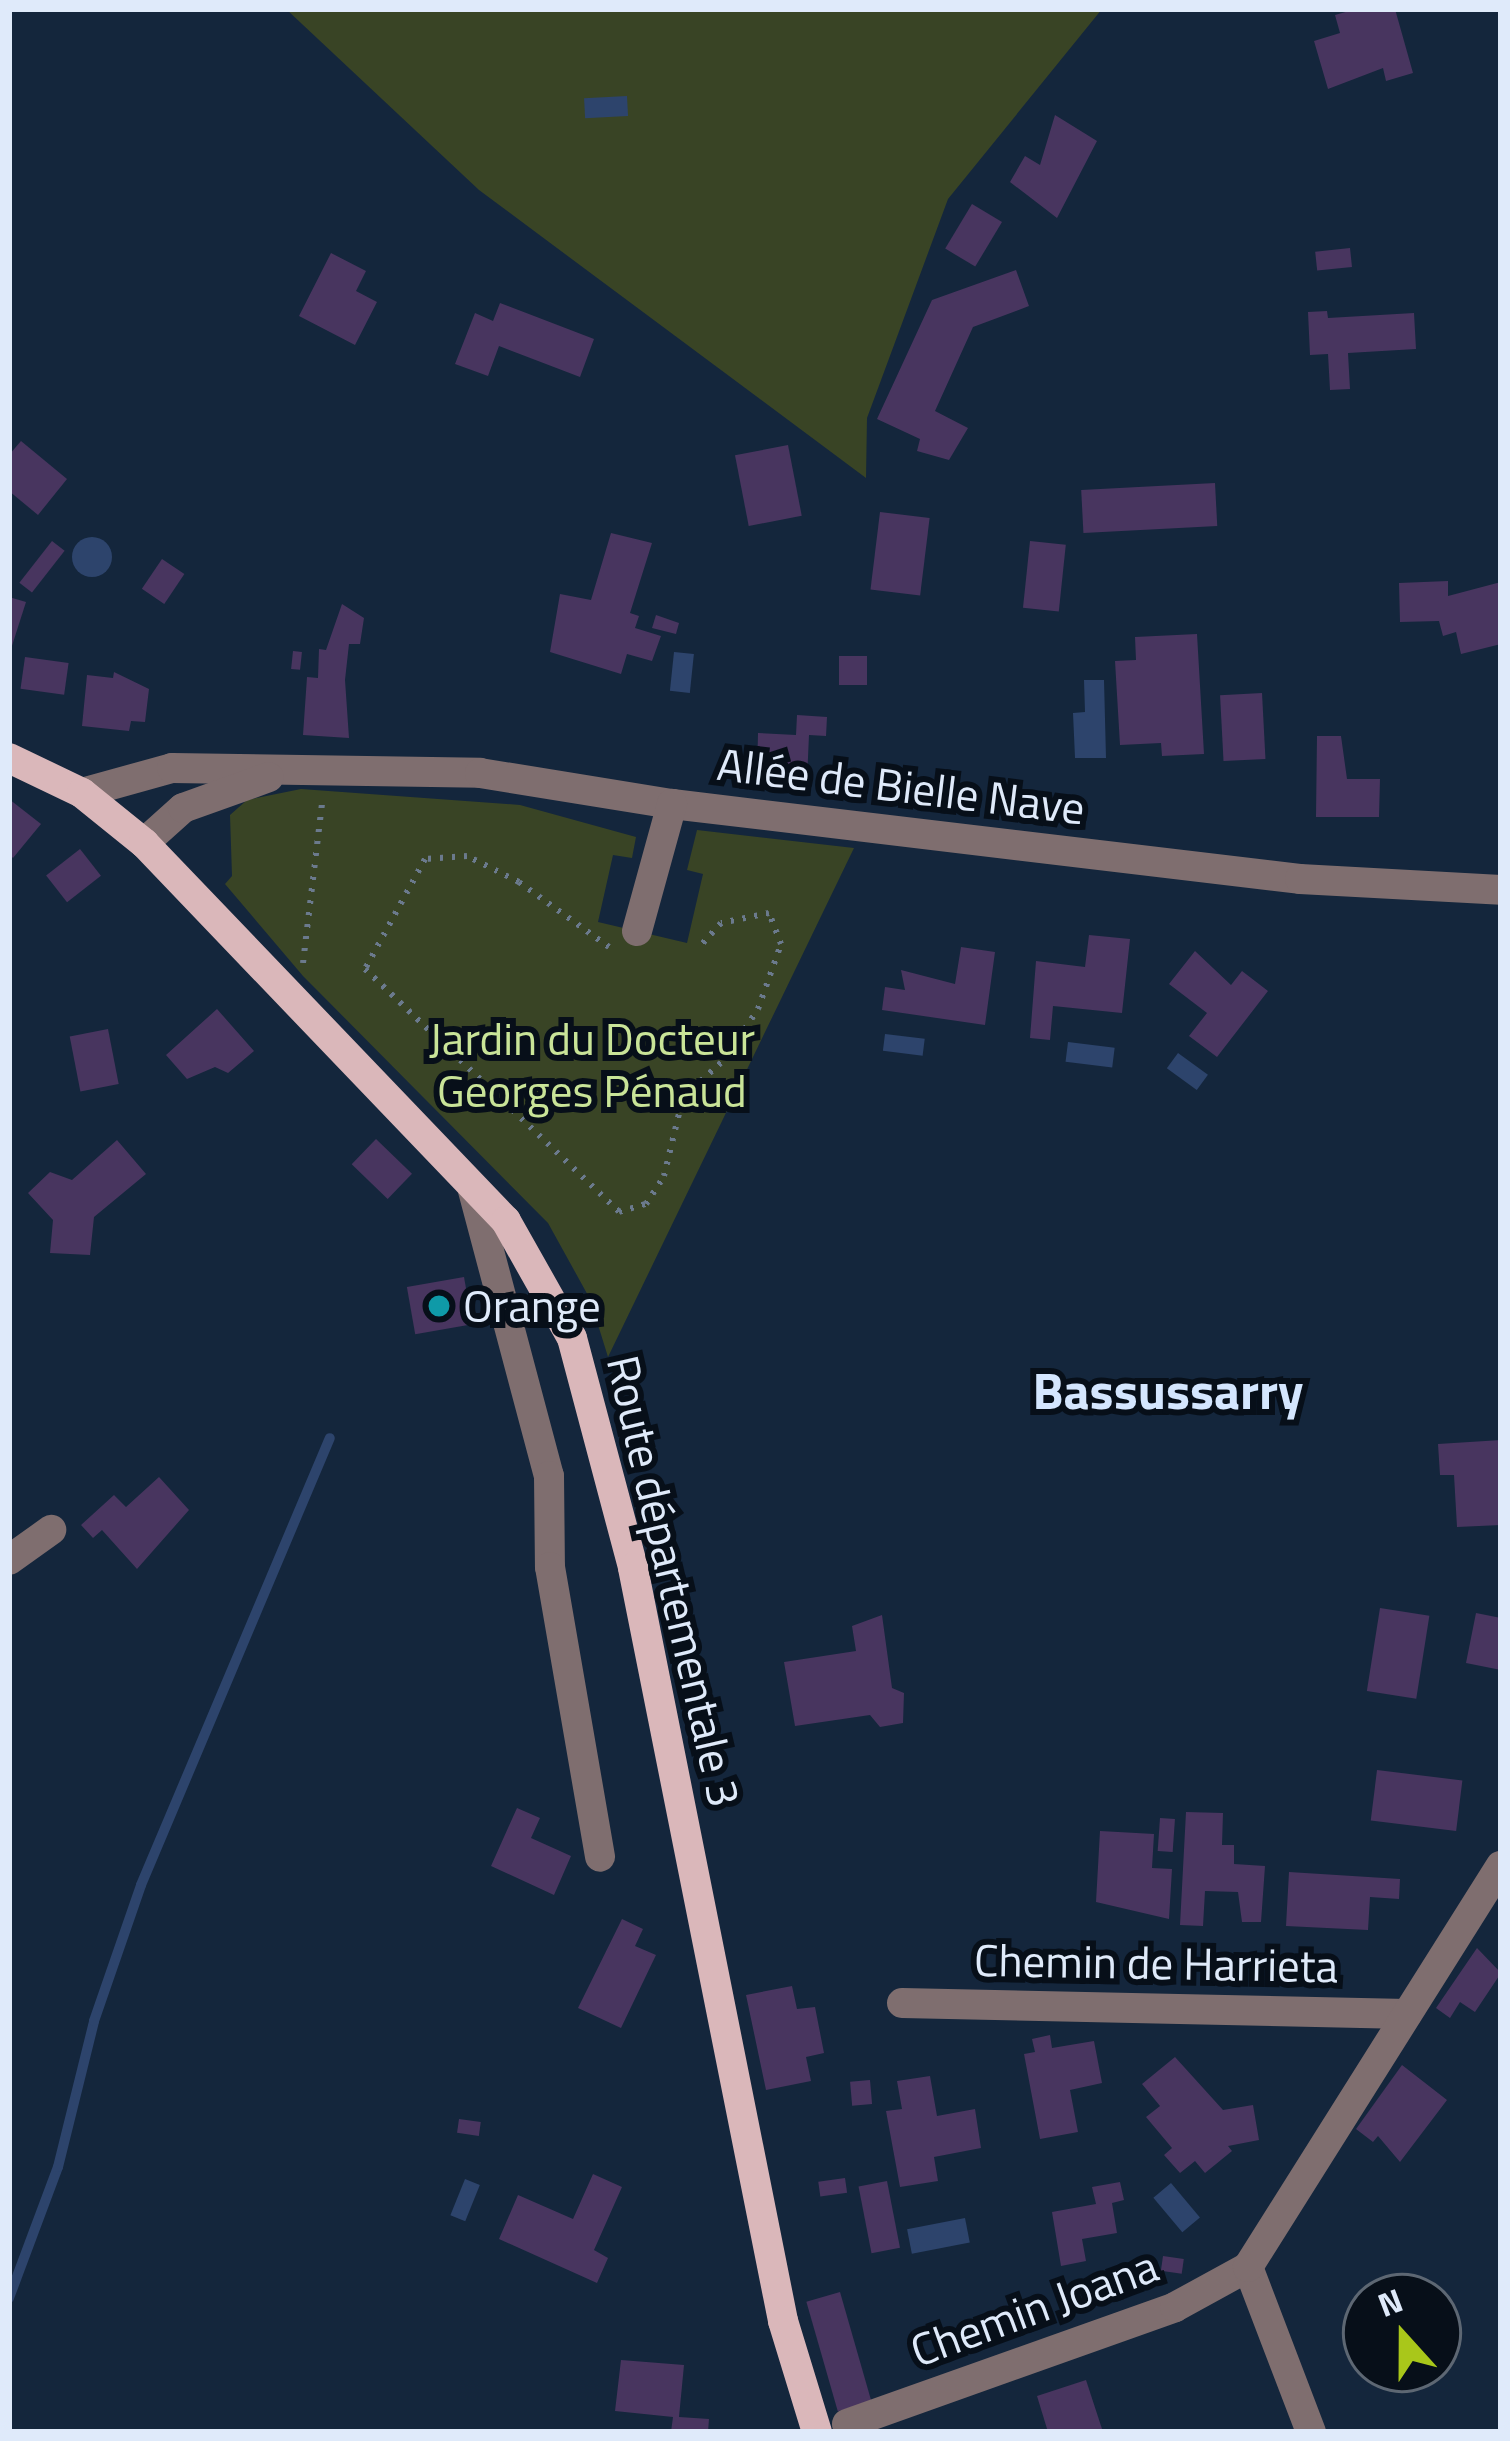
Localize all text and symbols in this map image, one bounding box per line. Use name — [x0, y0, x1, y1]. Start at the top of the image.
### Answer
street label: Allée de Bielle Nave — [714, 737, 1088, 835]
park label: Jardin du Docteur Georges Pénaud — [429, 1012, 755, 1118]
place label: Orange — [463, 1279, 601, 1333]
marker: Orange — [426, 1293, 452, 1319]
street label: Route départementale 3 — [596, 1350, 752, 1812]
district label: Bassussarry — [1032, 1359, 1304, 1421]
street label: Chemin de Harrieta — [973, 1933, 1339, 1993]
street label: Chemin Joana — [903, 2238, 1165, 2378]
north arrow — [1342, 2273, 1462, 2393]
text: N — [1371, 2275, 1410, 2330]

